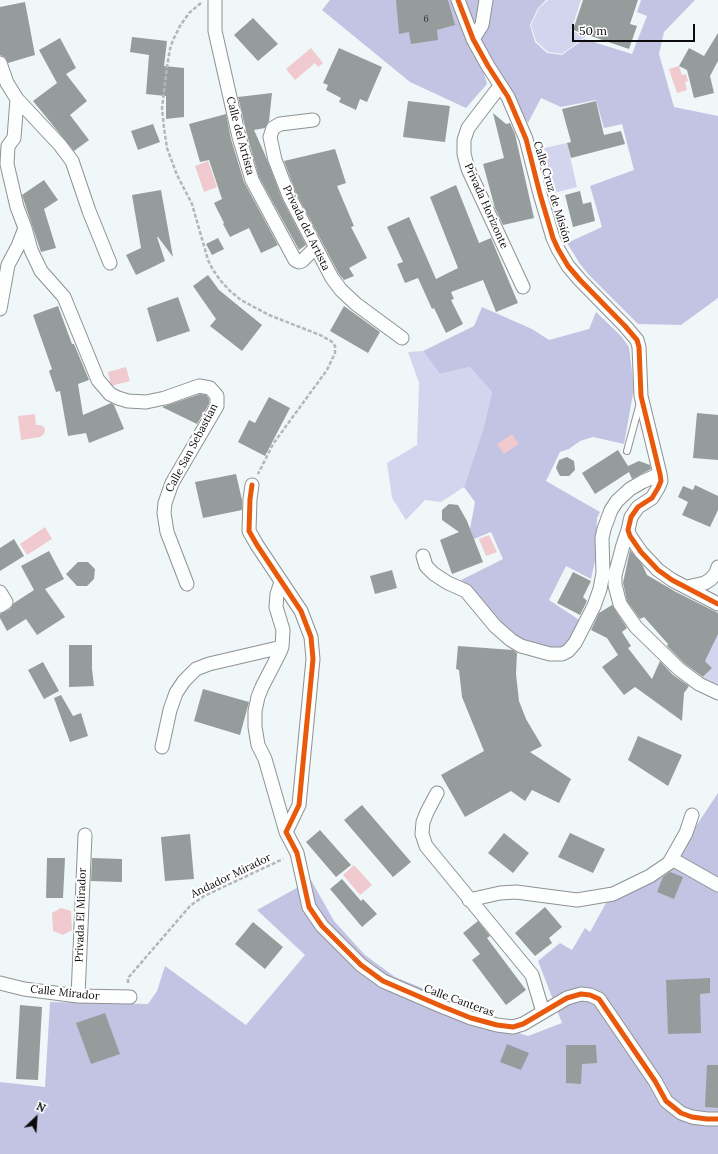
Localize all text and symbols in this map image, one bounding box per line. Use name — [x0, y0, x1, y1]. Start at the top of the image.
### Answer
house number: 6 — [423, 14, 429, 24]
scale bar — [574, 16, 697, 42]
text: 50 m — [579, 23, 607, 38]
street label: Calle del Artista — [223, 95, 257, 177]
street label: Calle Cruz de Misión — [530, 140, 574, 244]
street label: Privada Horizonte — [461, 161, 511, 251]
street label: Privada del Artista — [280, 183, 332, 273]
street label: Calle San Sebastían — [163, 401, 221, 495]
street label: Andador Mirador — [189, 851, 273, 901]
street label: Privada El Mirador — [73, 867, 89, 963]
street label: Calle Canteras — [422, 982, 496, 1020]
street label: Calle Mirador — [30, 983, 100, 1003]
north arrow — [16, 1098, 56, 1138]
text: N — [34, 1099, 48, 1115]

